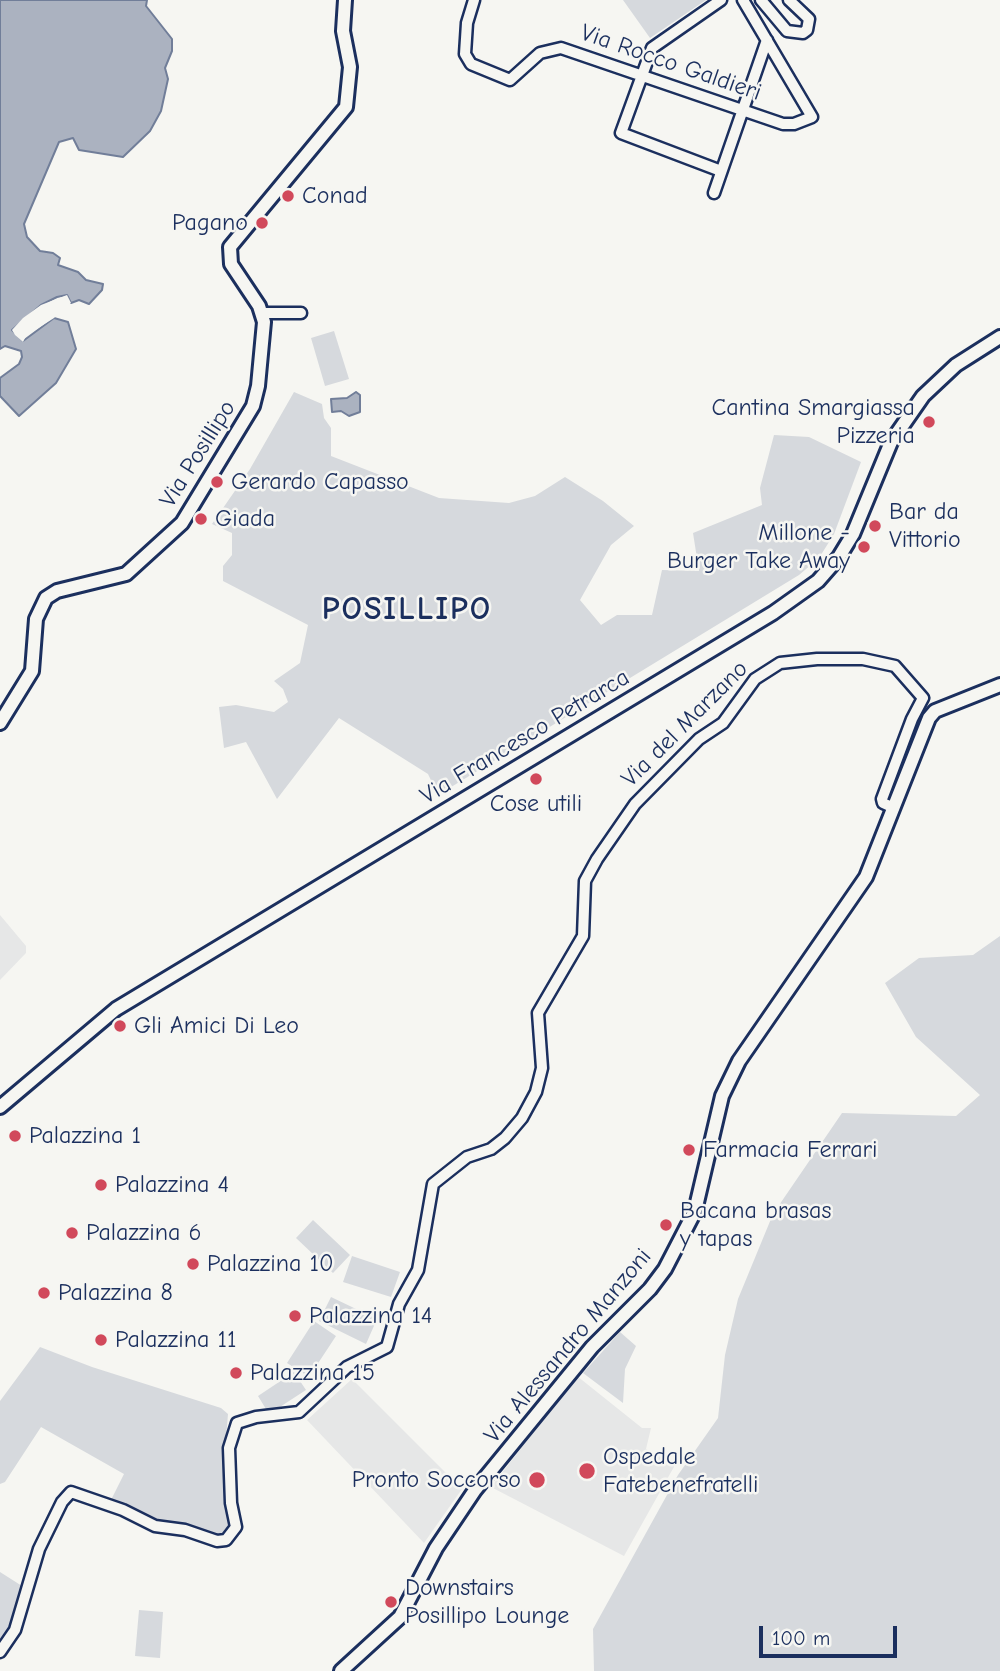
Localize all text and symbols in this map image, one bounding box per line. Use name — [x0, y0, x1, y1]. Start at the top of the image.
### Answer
street label: Via Rocco Galdieri — [577, 19, 765, 107]
place label: Conad — [302, 182, 368, 210]
marker: Conad — [280, 188, 296, 204]
place label: Pagano — [172, 209, 248, 237]
marker: Pagano — [254, 215, 270, 231]
place label: Cantina Smargiassa Pizzeria — [712, 394, 915, 450]
street label: Via Posillipo — [154, 395, 242, 513]
marker: Cantina Smargiassa Pizzeria — [921, 414, 937, 430]
place label: Gerardo Capasso — [231, 468, 409, 496]
marker: Gerardo Capasso — [209, 474, 225, 490]
place label: Bar da Vittorio — [889, 498, 961, 554]
place label: Giada — [215, 505, 275, 533]
marker: Giada — [193, 511, 209, 527]
marker: Bar da Vittorio — [867, 518, 883, 534]
place label: Millone - Burger Take Away — [667, 519, 850, 575]
marker: Millone - Burger Take Away — [856, 539, 872, 555]
district label: POSILLIPO — [323, 591, 491, 629]
street label: Via del Marzano — [616, 655, 754, 793]
street label: Via Francesco Petrarca — [415, 663, 635, 811]
marker: Cose utili — [528, 771, 544, 787]
place label: Cose utili — [490, 790, 582, 818]
place label: Gli Amici Di Leo — [134, 1012, 299, 1040]
marker: Gli Amici Di Leo — [112, 1018, 128, 1034]
place label: Palazzina 1 — [29, 1122, 141, 1150]
marker: Palazzina 1 — [7, 1128, 23, 1144]
place label: Farmacia Ferrari — [703, 1136, 878, 1164]
marker: Farmacia Ferrari — [681, 1142, 697, 1158]
place label: Palazzina 4 — [115, 1171, 229, 1199]
marker: Palazzina 4 — [93, 1177, 109, 1193]
place label: Bacana brasas y tapas — [680, 1197, 831, 1253]
marker: Bacana brasas y tapas — [658, 1217, 674, 1233]
place label: Palazzina 6 — [86, 1219, 201, 1247]
marker: Palazzina 6 — [64, 1225, 80, 1241]
street label: Via Alessandro Manzoni — [478, 1243, 658, 1449]
place label: Palazzina 10 — [207, 1250, 334, 1278]
marker: Palazzina 10 — [185, 1256, 201, 1272]
place label: Palazzina 8 — [58, 1279, 173, 1307]
marker: Palazzina 8 — [36, 1285, 52, 1301]
place label: Palazzina 14 — [309, 1302, 432, 1330]
marker: Palazzina 14 — [287, 1308, 303, 1324]
place label: Palazzina 11 — [115, 1326, 236, 1354]
marker: Palazzina 11 — [93, 1332, 109, 1348]
place label: Palazzina 15 — [250, 1359, 375, 1387]
marker: Palazzina 15 — [228, 1365, 244, 1381]
place label: Ospedale Fatebenefratelli — [603, 1443, 759, 1499]
marker: Ospedale Fatebenefratelli — [577, 1461, 597, 1481]
place label: Pronto Soccorso — [352, 1466, 521, 1494]
marker: Pronto Soccorso — [527, 1470, 547, 1490]
place label: Downstairs Posillipo Lounge — [405, 1574, 569, 1630]
marker: Downstairs Posillipo Lounge — [383, 1594, 399, 1610]
scale bar — [762, 1612, 900, 1656]
text: 100 m — [772, 1626, 830, 1650]

